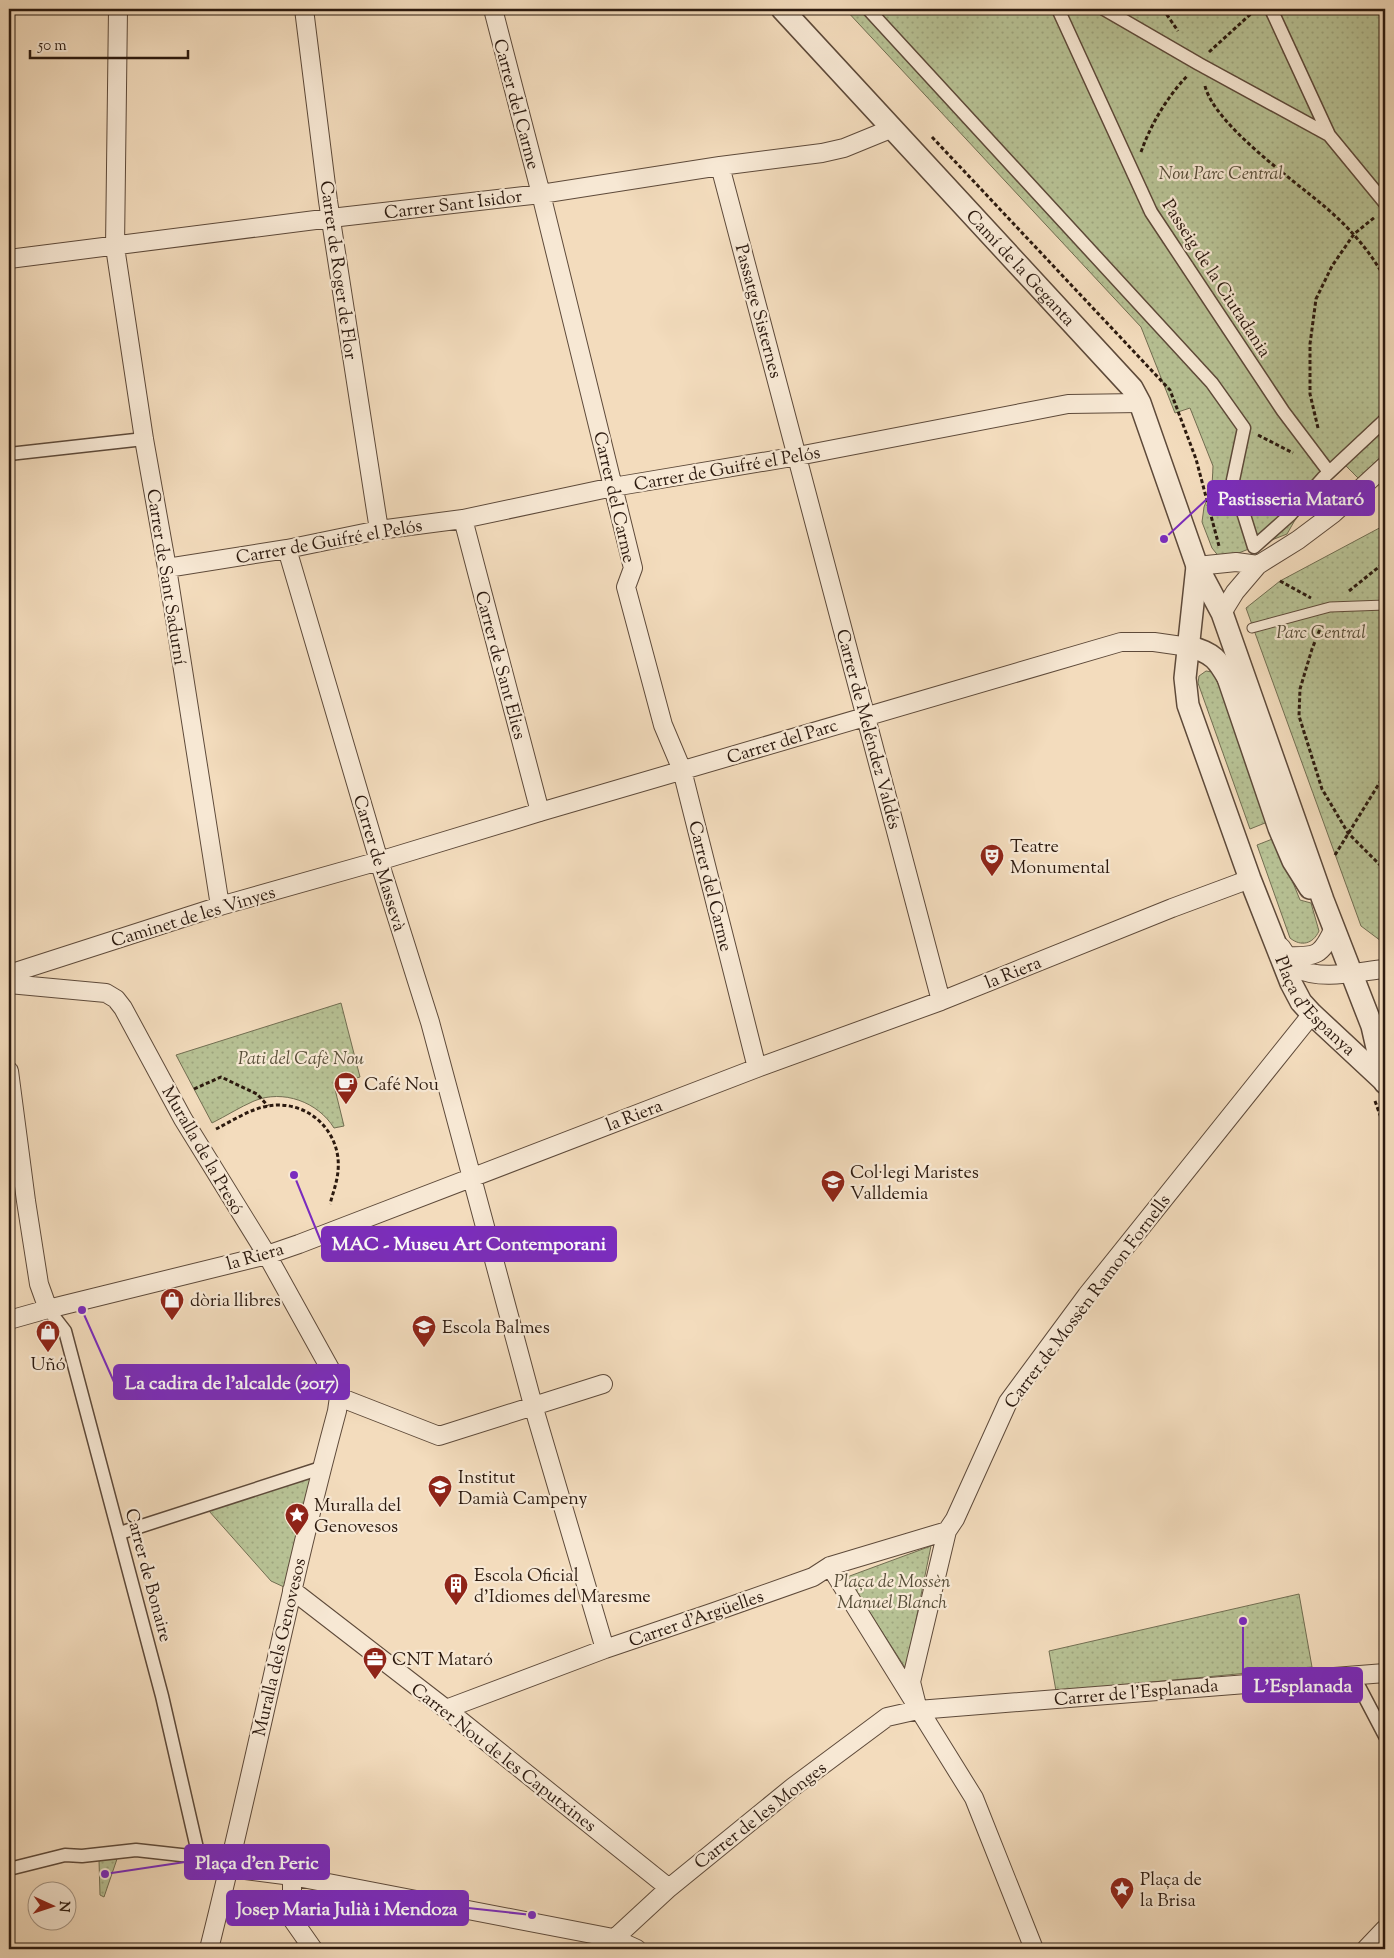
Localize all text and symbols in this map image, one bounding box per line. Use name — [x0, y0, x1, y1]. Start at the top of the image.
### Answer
scale bar — [30, 28, 188, 60]
text: 50 m — [37, 36, 67, 57]
street label: Carrer del Carme — [485, 36, 545, 173]
park label: Nou Parc Central — [1159, 162, 1284, 188]
street label: Carrer de Roger de Flor — [312, 179, 362, 362]
street label: Carrer Sant Isidor — [383, 185, 524, 227]
street label: Passeig de la Ciutadania — [1154, 195, 1276, 363]
street label: Camí de la Geganta — [959, 205, 1080, 333]
street label: Passatge Sisternes — [727, 242, 787, 381]
street label: Carrer del Carme — [585, 429, 641, 566]
street label: Carrer de Guifré el Pelós — [632, 441, 823, 499]
callout: Pastisseria Mataró — [1208, 481, 1374, 515]
street label: Carrer de Sant Sadurní — [138, 487, 192, 667]
text: Pastisseria Mataró — [1218, 487, 1365, 514]
street label: Carrer de Guifré el Pelós — [234, 514, 425, 572]
street label: Carrer de Sant Elies — [467, 588, 531, 743]
park label: Parc Central — [1276, 621, 1366, 647]
street label: Carrer de Meléndez Valdés — [828, 627, 906, 833]
street label: Carrer del Parc — [724, 714, 841, 772]
street label: Carrer de Massevà — [345, 792, 411, 935]
street label: Carrer del Carme — [680, 818, 738, 955]
place label: Teatre Monumental — [1010, 835, 1110, 882]
theatre icon: Teatre Monumental — [979, 843, 1005, 877]
street label: Caminet de les Vinyes — [108, 881, 279, 955]
street label: la Riera — [982, 951, 1046, 997]
street label: Plaça d'Espanya — [1267, 953, 1360, 1063]
park label: Pati del Cafè Nou — [238, 1047, 364, 1073]
cafe icon: Café Nou — [333, 1071, 359, 1105]
place label: Café Nou — [364, 1073, 439, 1099]
street label: Muralla de la Presó — [154, 1082, 249, 1221]
street label: la Riera — [603, 1094, 667, 1139]
place label: Col·legi Maristes Valldemia — [850, 1161, 979, 1208]
school or university icon: Col·legi Maristes Valldemia — [820, 1169, 846, 1203]
street label: Carrer de Mossèn Ramon Fornells — [999, 1190, 1178, 1415]
callout: MAC - Museu Art Contemporani — [322, 1227, 616, 1261]
text: MAC - Museu Art Contemporani — [332, 1232, 607, 1259]
street label: la Riera — [224, 1237, 287, 1278]
shop icon: dòria llibres — [159, 1287, 185, 1321]
place label: dòria llibres — [190, 1289, 281, 1315]
school or university icon: Escola Balmes — [411, 1314, 437, 1348]
place label: Escola Balmes — [442, 1316, 550, 1342]
shop icon: Uñó — [35, 1319, 61, 1353]
place label: Uñó — [31, 1353, 66, 1379]
callout: La cadira de l'alcalde (2017) — [114, 1365, 349, 1399]
text: La cadira de l'alcalde (2017) — [125, 1371, 339, 1398]
place label: Institut Damià Campeny — [458, 1466, 587, 1513]
school or university icon: Institut Damià Campeny — [427, 1474, 453, 1508]
place label: Muralla del Genovesos — [314, 1494, 401, 1541]
place icon: Muralla del Genovesos — [284, 1502, 310, 1536]
street label: Carrer de Bonaire — [117, 1506, 177, 1645]
street label: Muralla dels Genovesos — [248, 1556, 314, 1739]
place label: Escola Oficial d'Idiomes del Maresme — [474, 1564, 651, 1611]
park label: Plaça de Mossèn Manuel Blanch — [834, 1570, 951, 1617]
building icon: Escola Oficial d'Idiomes del Maresme — [443, 1572, 469, 1606]
street label: Carrer d'Argüelles — [626, 1585, 768, 1655]
office icon: CNT Mataró — [362, 1646, 388, 1680]
place label: CNT Mataró — [392, 1648, 493, 1674]
callout: L'Esplanada — [1243, 1668, 1362, 1702]
street label: Carrer de l'Esplanada — [1053, 1674, 1219, 1714]
text: L'Esplanada — [1254, 1674, 1353, 1701]
street label: Carrer Nou de les Caputxines — [405, 1678, 601, 1839]
street label: Carrer de les Monges — [689, 1757, 833, 1877]
callout: Plaça d'en Peric — [185, 1845, 329, 1879]
text: Plaça d'en Peric — [195, 1851, 319, 1878]
place label: Plaça de la Brisa — [1140, 1868, 1202, 1915]
place icon: Plaça de la Brisa — [1109, 1876, 1135, 1910]
north arrow — [28, 1880, 78, 1930]
callout: Josep Maria Julià i Mendoza — [227, 1891, 468, 1925]
text: Josep Maria Julià i Mendoza — [234, 1897, 458, 1924]
text: N — [53, 1900, 73, 1913]

